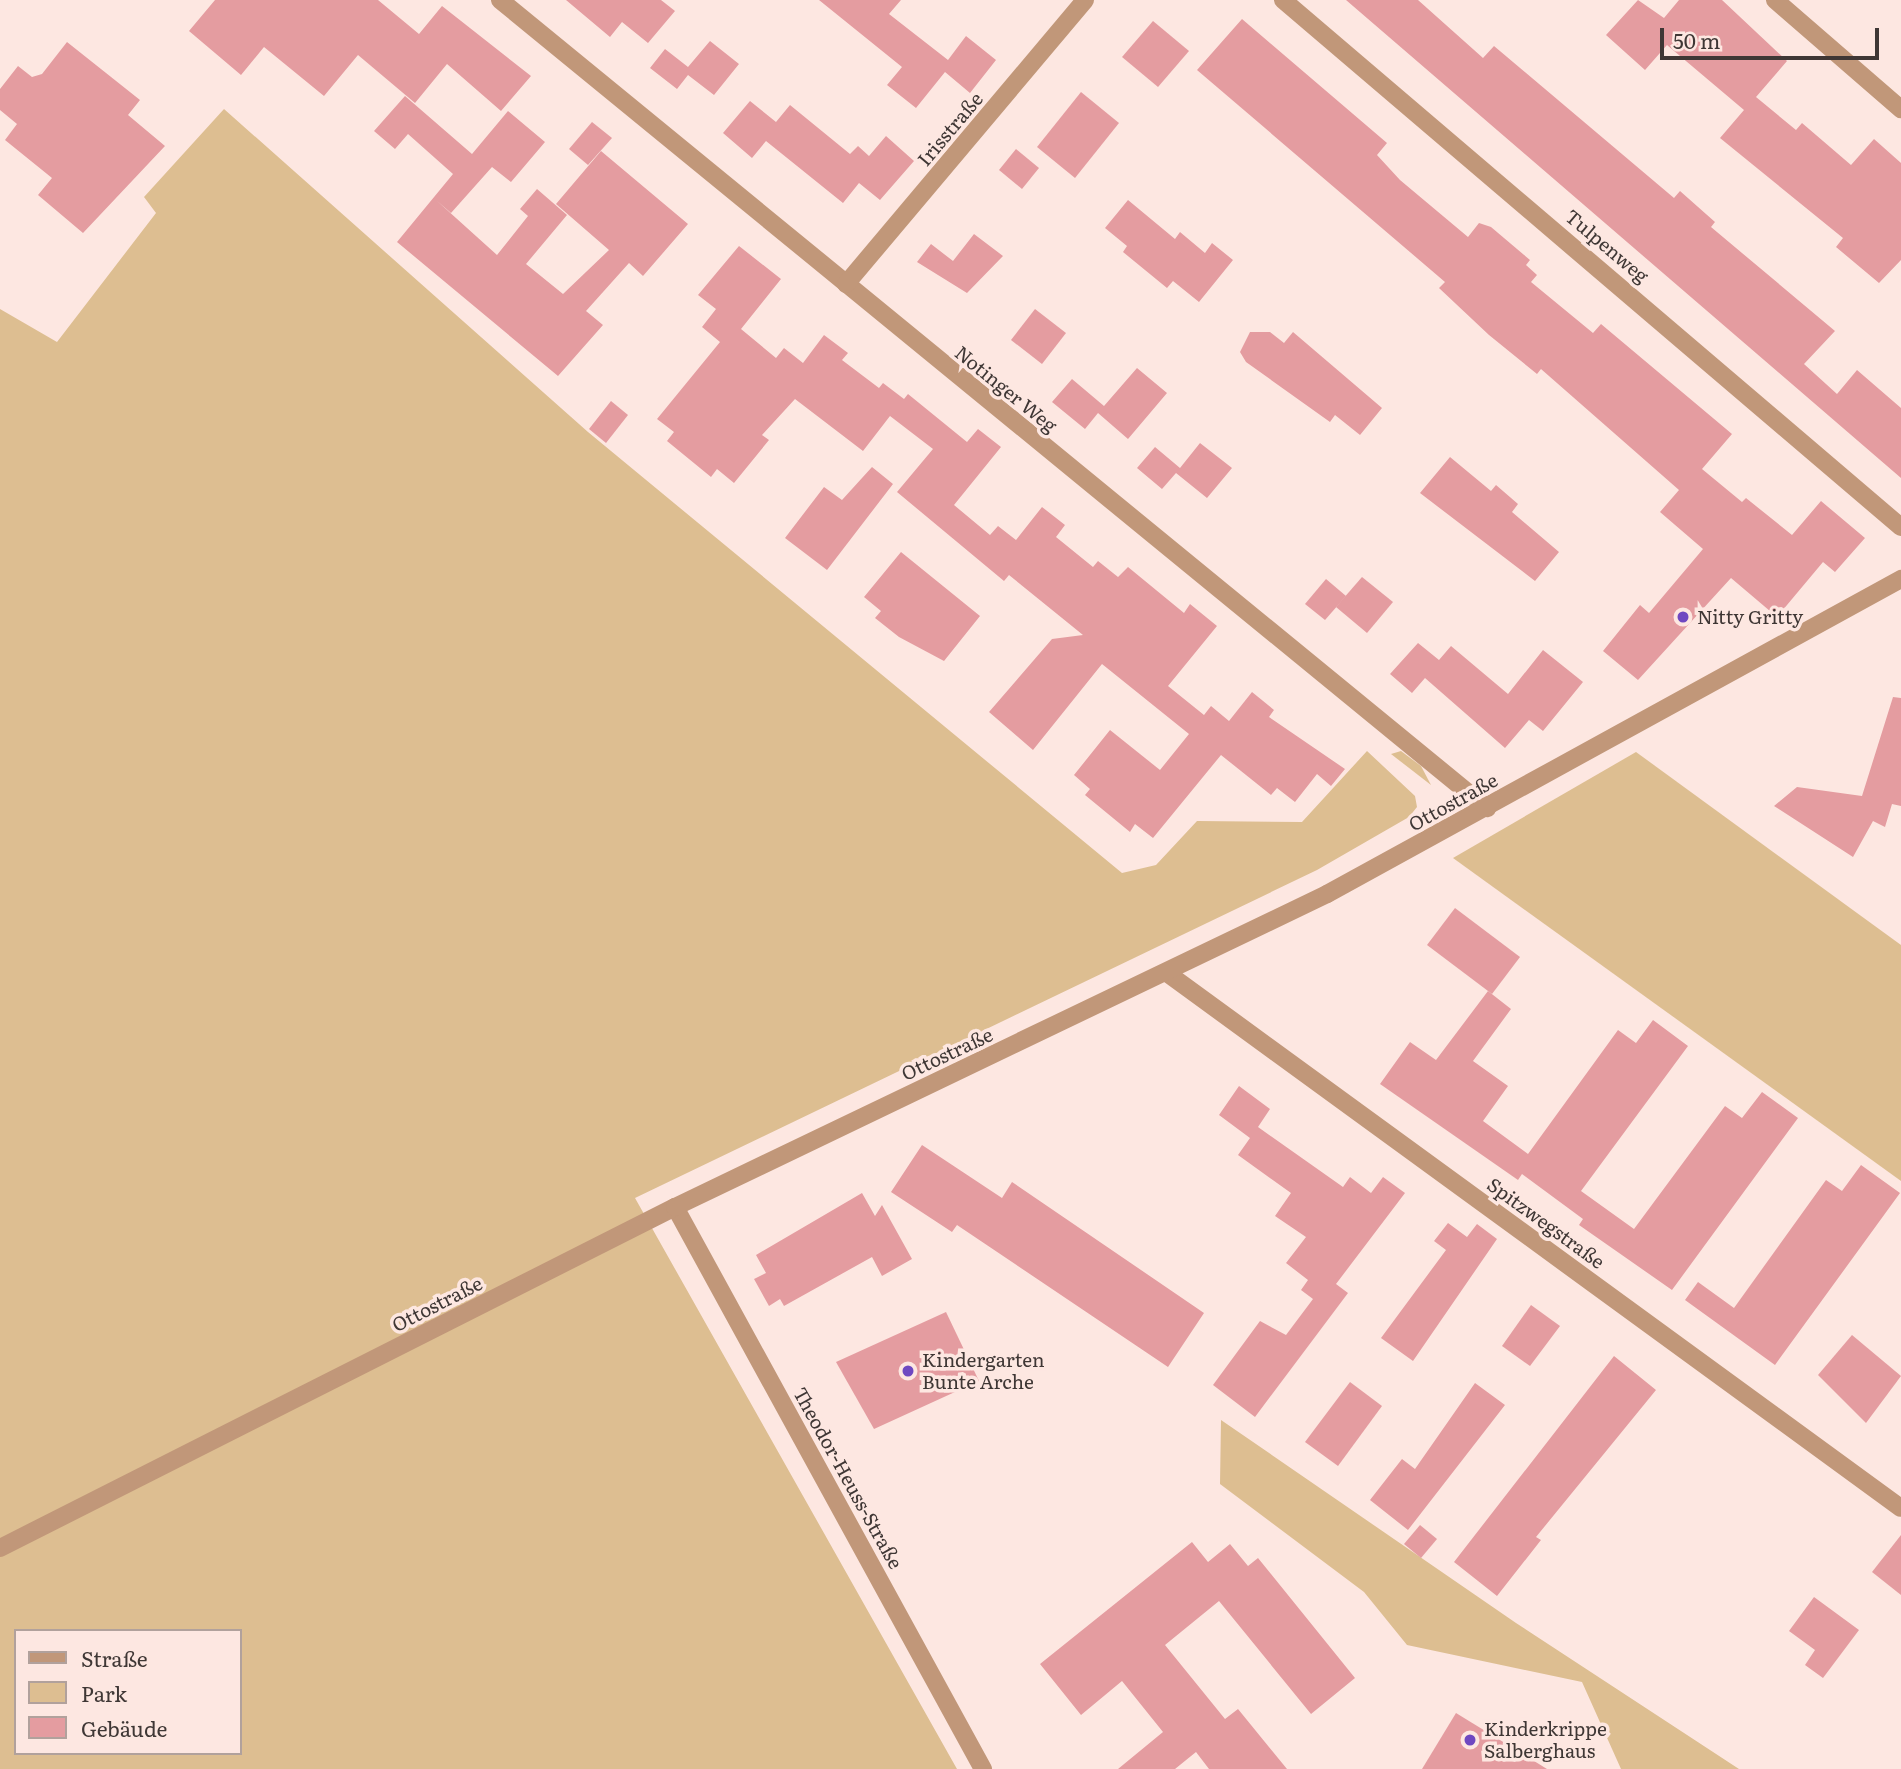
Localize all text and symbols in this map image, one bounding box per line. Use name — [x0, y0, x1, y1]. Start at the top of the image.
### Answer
scale bar — [1663, 14, 1882, 58]
text: 50 m — [1673, 24, 1720, 55]
street label: Irisstraße — [913, 87, 987, 171]
street label: Tulpenweg — [1561, 205, 1653, 287]
street label: Notinger Weg — [950, 341, 1062, 437]
place label: Nitty Gritty — [1697, 606, 1803, 628]
marker: Nitty Gritty — [1675, 609, 1691, 625]
street label: Ottostraße — [1405, 768, 1501, 836]
street label: Ottostraße — [898, 1023, 996, 1085]
street label: Spitzwegstraße — [1483, 1173, 1609, 1273]
street label: Ottostraße — [388, 1272, 486, 1336]
place label: Kindergarten Bunte Arche — [922, 1349, 1044, 1393]
marker: Kindergarten Bunte Arche — [900, 1363, 916, 1379]
street label: Theodor-Heuss-Straße — [789, 1383, 907, 1573]
legend — [14, 1629, 242, 1755]
text: Straße — [81, 1642, 148, 1673]
text: Park — [81, 1677, 127, 1708]
text: Gebäude — [81, 1712, 167, 1743]
place label: Kinderkrippe Salberghaus — [1484, 1718, 1607, 1762]
marker: Kinderkrippe Salberghaus — [1462, 1732, 1478, 1748]

